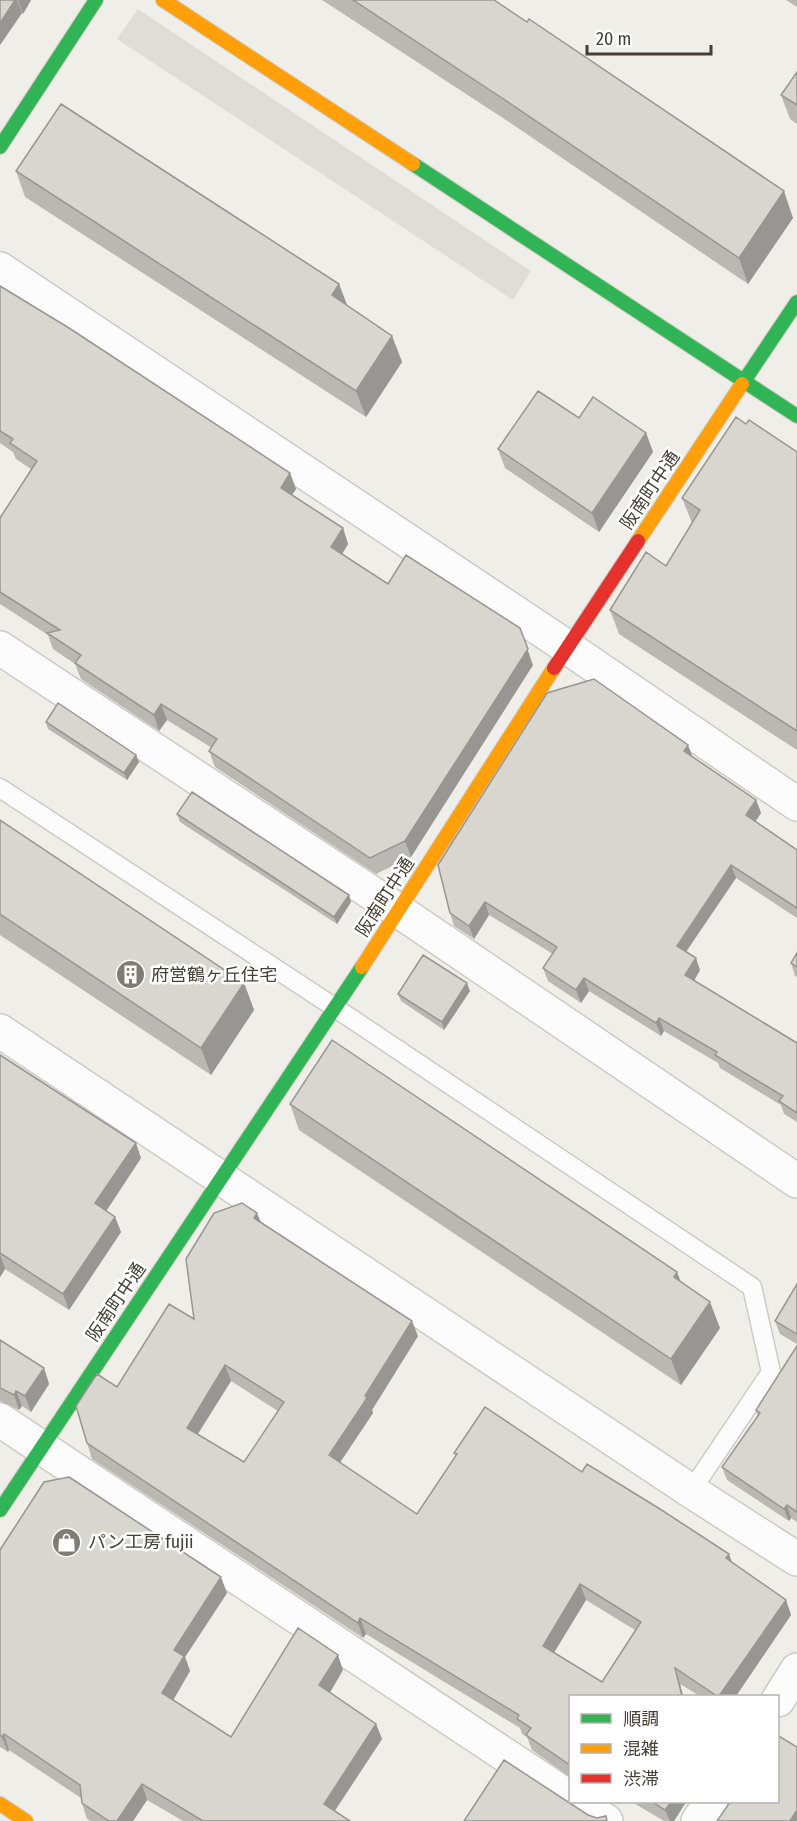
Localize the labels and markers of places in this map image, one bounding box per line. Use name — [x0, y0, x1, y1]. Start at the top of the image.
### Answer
building icon: 府営鶴ヶ丘住宅 — [114, 959, 146, 991]
place label: 府営鶴ヶ丘住宅 — [151, 964, 277, 986]
shop icon: パン工房 fujii — [51, 1526, 83, 1558]
place label: パン工房 fujii — [88, 1531, 194, 1553]

